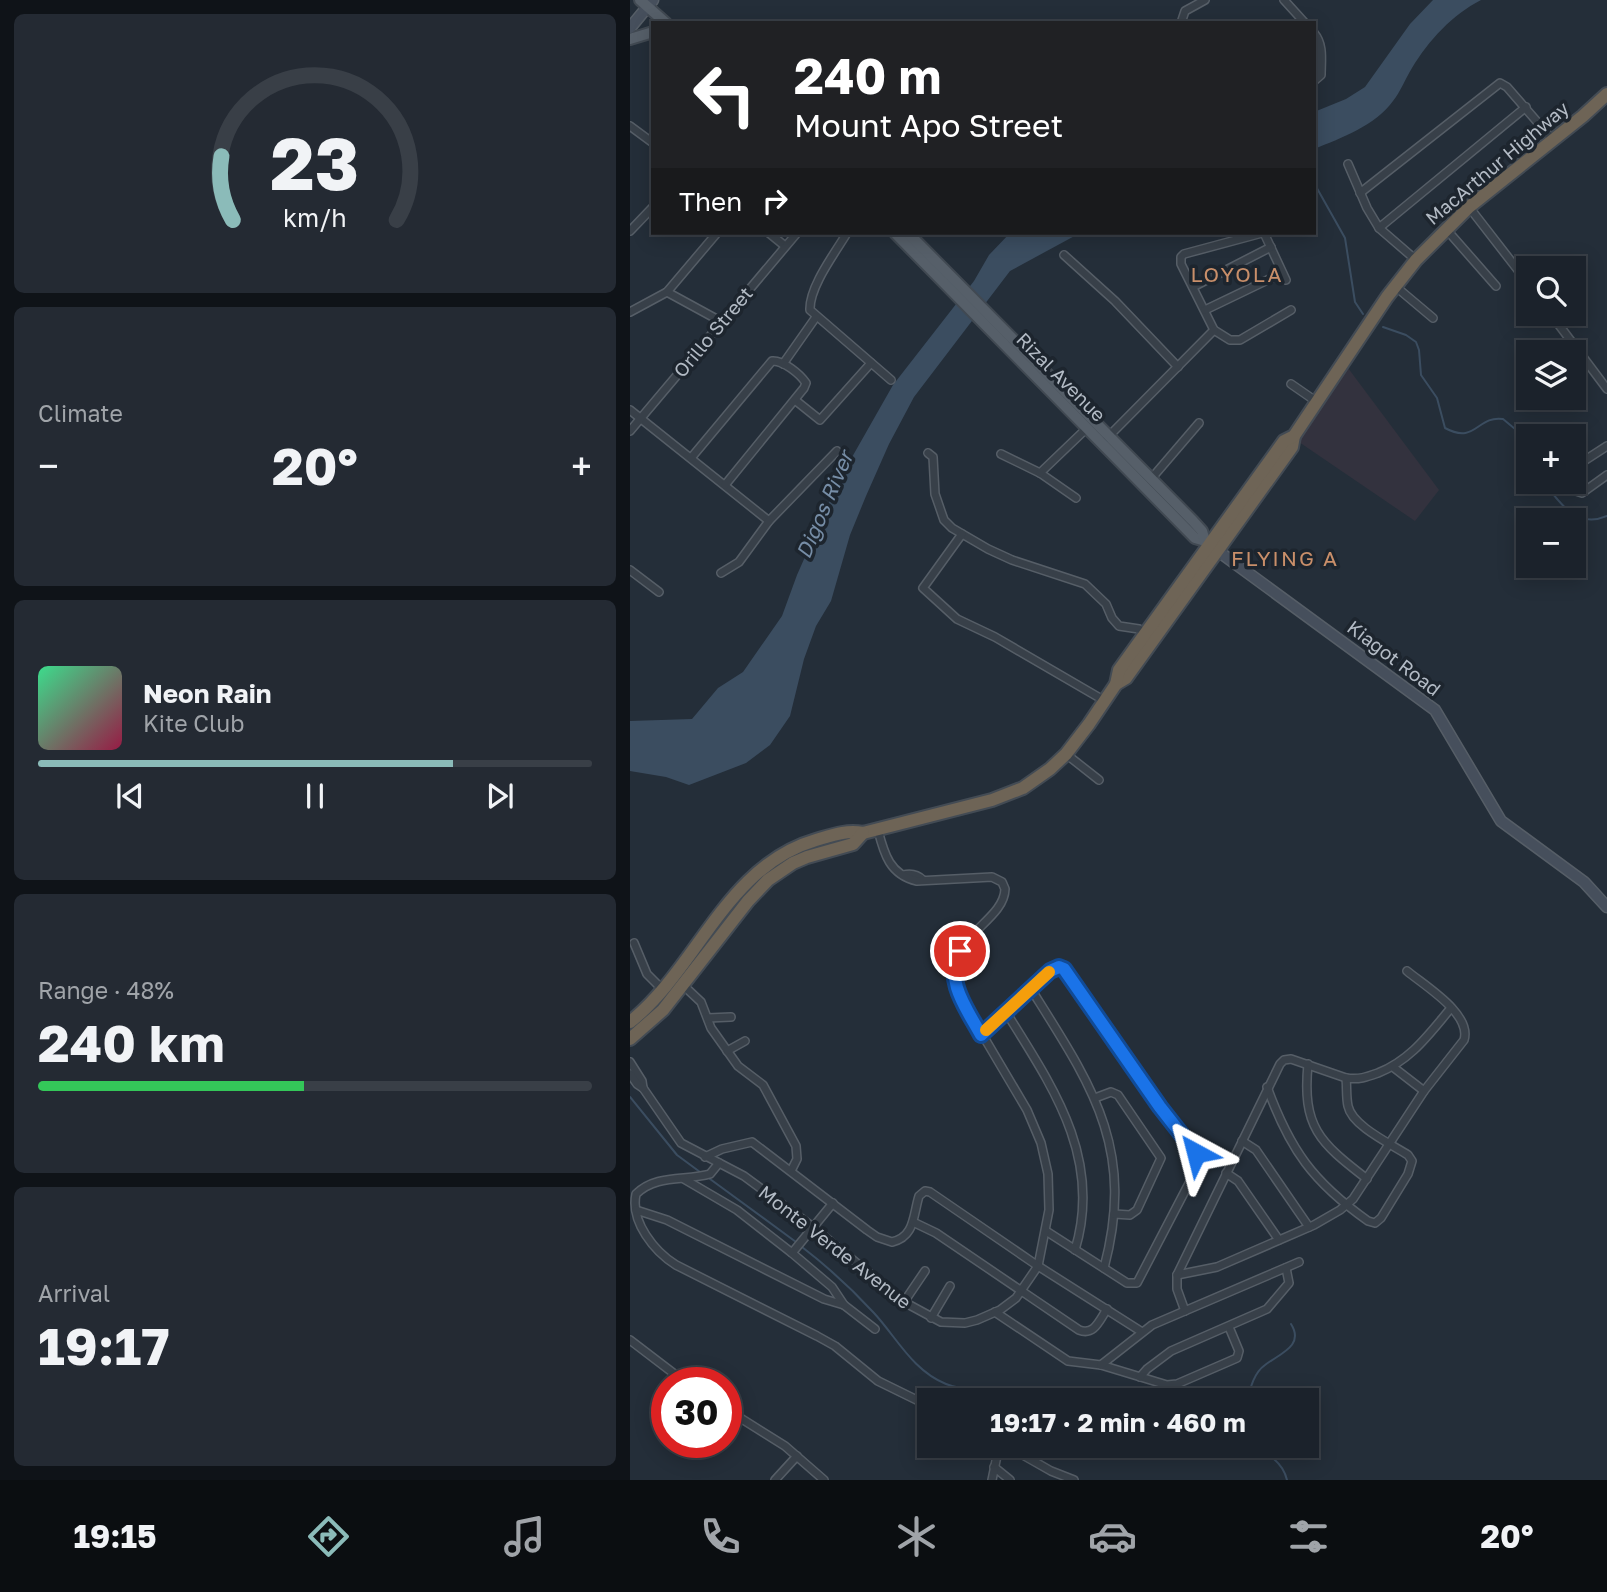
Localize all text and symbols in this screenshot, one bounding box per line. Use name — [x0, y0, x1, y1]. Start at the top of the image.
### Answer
text: 240 m — [794, 46, 942, 105]
icon: left — [679, 49, 770, 140]
street label: MacArthur Highway — [1420, 96, 1573, 229]
text: Mount Apo Street — [794, 106, 1063, 144]
text: 23 — [271, 119, 359, 206]
icon: right — [756, 182, 794, 220]
text: Then — [679, 186, 742, 217]
text: km/h — [283, 201, 347, 232]
map controls — [1516, 256, 1586, 578]
button: search — [1516, 256, 1586, 326]
district label: LOYOLA — [1190, 261, 1284, 287]
street label: Orillo Street — [668, 282, 757, 382]
street label: Rizal Avenue — [1012, 327, 1111, 426]
button: layers — [1516, 340, 1586, 410]
text: Climate — [38, 399, 123, 427]
button: + — [1516, 424, 1586, 494]
text: 20° — [272, 434, 358, 496]
text: − — [38, 443, 59, 488]
text: + — [571, 443, 592, 488]
water label: Digos River — [790, 445, 859, 562]
button: − — [1516, 508, 1586, 578]
district label: FLYING A — [1231, 545, 1339, 571]
street label: Kiagot Road — [1343, 615, 1446, 700]
text: Neon Rain — [143, 678, 272, 709]
text: Kite Club — [143, 709, 244, 737]
icon: previous — [111, 777, 149, 815]
icon: pause — [296, 777, 334, 815]
icon: next — [481, 777, 519, 815]
pin — [930, 921, 990, 981]
icon: arrive — [941, 932, 979, 970]
text: Range · 48% — [38, 976, 174, 1004]
text: 240 km — [38, 1011, 225, 1073]
position arrow — [1159, 1116, 1233, 1190]
street label: Monte Verde Avenue — [755, 1180, 916, 1313]
text: Arrival — [38, 1279, 110, 1307]
text: 19:17 — [38, 1314, 170, 1376]
speed limit sign: 30 — [651, 1367, 742, 1458]
text: 19:17 · 2 min · 460 m — [990, 1407, 1246, 1438]
icon: directions — [304, 1512, 353, 1561]
icon: music — [500, 1512, 549, 1561]
icon: phone — [696, 1512, 745, 1561]
icon: climate — [892, 1512, 941, 1561]
icon: car — [1088, 1512, 1137, 1561]
icon: filters — [1284, 1512, 1333, 1561]
text: 19:15 — [74, 1517, 157, 1555]
text: 20° — [1481, 1517, 1533, 1555]

